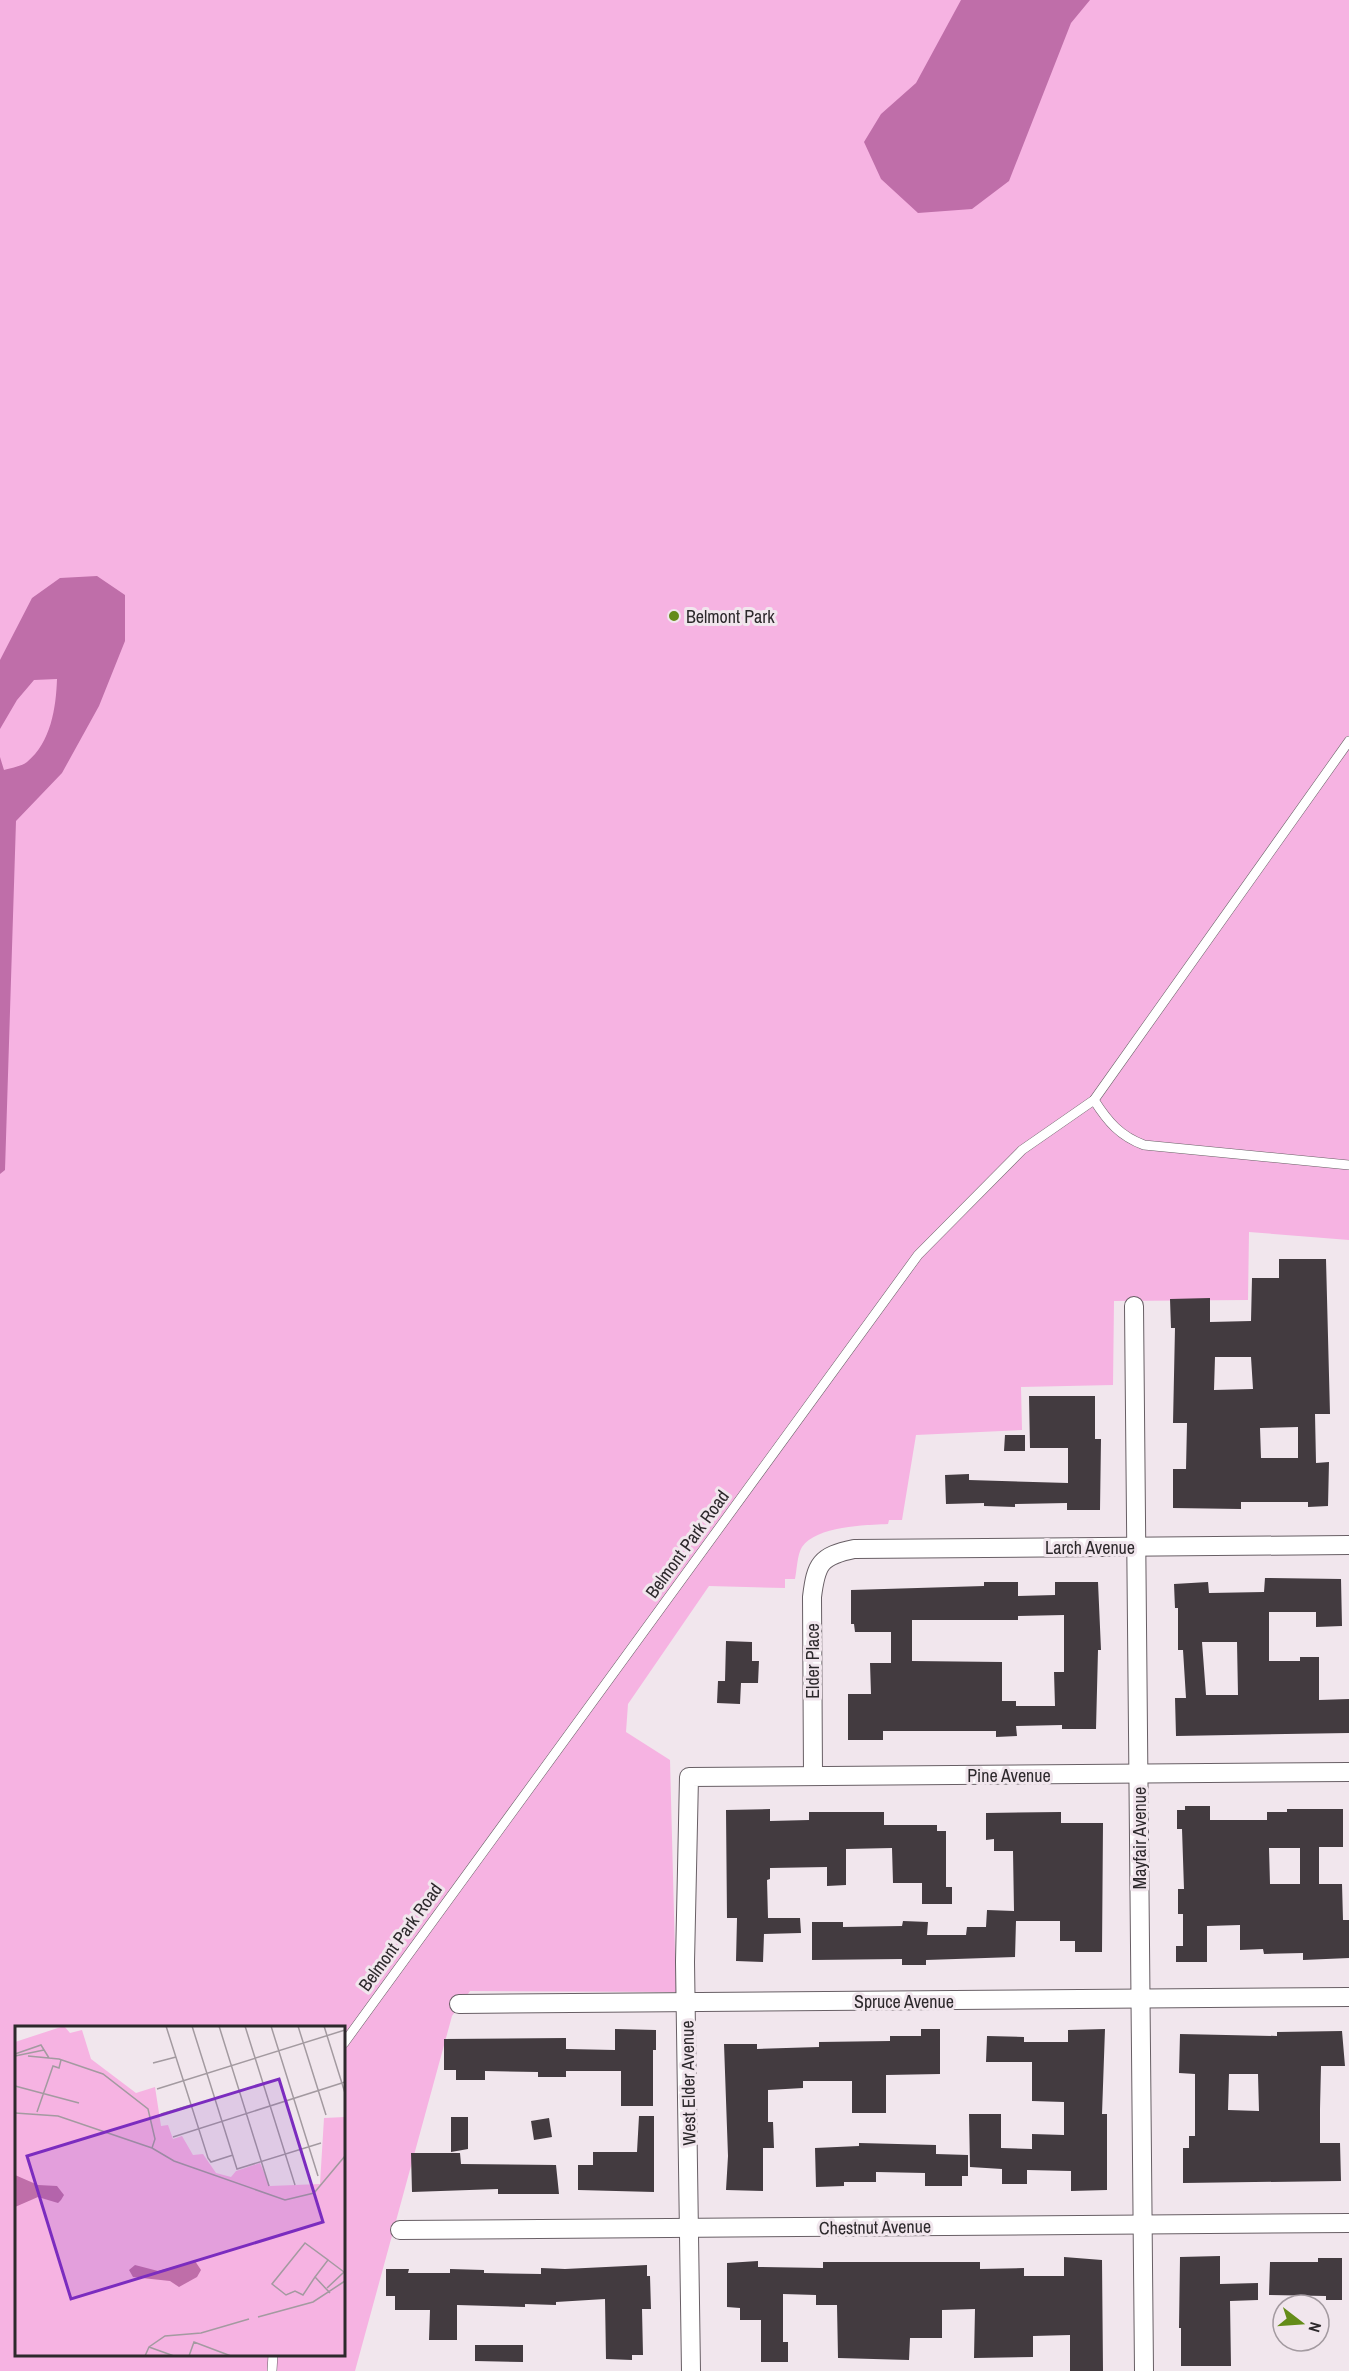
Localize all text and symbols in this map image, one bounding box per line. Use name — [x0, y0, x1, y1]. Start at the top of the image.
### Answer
place label: Belmont Park — [686, 604, 775, 629]
marker: Belmont Park — [667, 609, 681, 623]
street label: Belmont Park Road — [639, 1485, 735, 1603]
street label: Larch Avenue — [1045, 1535, 1135, 1560]
street label: Elder Place — [800, 1623, 825, 1699]
street label: Pine Avenue — [967, 1763, 1051, 1788]
street label: Mayfair Avenue — [1127, 1787, 1152, 1889]
street label: Belmont Park Road — [352, 1878, 448, 1996]
street label: Spruce Avenue — [854, 1989, 954, 2014]
street label: West Elder Avenue — [674, 2020, 702, 2146]
inset map — [15, 2026, 345, 2356]
street label: Chestnut Avenue — [819, 2214, 931, 2240]
north arrow — [1271, 2293, 1331, 2353]
text: N — [1303, 2320, 1327, 2335]

